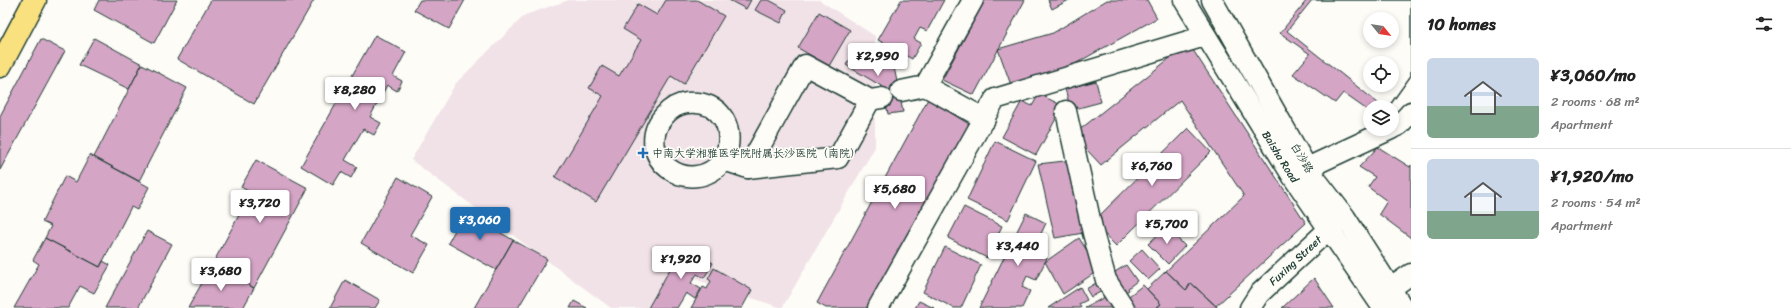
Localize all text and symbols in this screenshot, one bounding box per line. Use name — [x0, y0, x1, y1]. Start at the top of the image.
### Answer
text: 10 homes — [1427, 9, 1496, 39]
north arrow — [1363, 12, 1399, 48]
map controls — [1363, 12, 1399, 136]
icon: filters — [1753, 13, 1775, 35]
pin: ¥2,990 — [845, 43, 911, 77]
text: ¥2,990 — [857, 44, 899, 67]
button: locate — [1363, 56, 1399, 92]
text: ¥3,060/mo — [1551, 60, 1636, 90]
icon: home — [1459, 74, 1507, 122]
pin: ¥8,280 — [322, 77, 388, 111]
text: ¥8,280 — [334, 78, 376, 101]
text: 2 rooms · 68 m² — [1551, 90, 1640, 113]
button: layers — [1363, 100, 1399, 136]
text: Apartment — [1551, 113, 1612, 136]
street label: Baisha Road — [1257, 127, 1305, 188]
street label: 白沙路 — [1285, 139, 1319, 177]
place label: 中南大学湘雅医学院附属长沙医院（南院） — [652, 144, 861, 163]
marker: 中南大学湘雅医学院附属长沙医院（南院） — [637, 147, 649, 159]
pin: ¥6,760 — [1119, 153, 1185, 187]
text: ¥6,760 — [1131, 154, 1173, 177]
text: ¥1,920/mo — [1551, 161, 1633, 191]
icon: home — [1459, 175, 1507, 223]
pin: ¥5,680 — [862, 176, 928, 210]
text: ¥5,680 — [874, 177, 916, 200]
pin: ¥3,720 — [227, 190, 293, 224]
text: ¥3,720 — [240, 191, 281, 214]
text: 2 rooms · 54 m² — [1551, 191, 1641, 214]
pin: ¥3,060 — [447, 207, 513, 241]
text: ¥3,060 — [459, 208, 501, 231]
pin: ¥5,700 — [1134, 211, 1200, 245]
text: ¥5,700 — [1146, 212, 1188, 235]
text: Apartment — [1551, 214, 1612, 237]
street label: Fuxing Street — [1264, 230, 1327, 290]
pin: ¥3,440 — [985, 233, 1051, 267]
text: ¥3,440 — [997, 234, 1039, 257]
pin: ¥1,920 — [648, 246, 714, 280]
text: ¥1,920 — [661, 247, 701, 270]
pin: ¥3,680 — [188, 258, 254, 292]
text: ¥3,680 — [200, 259, 242, 282]

